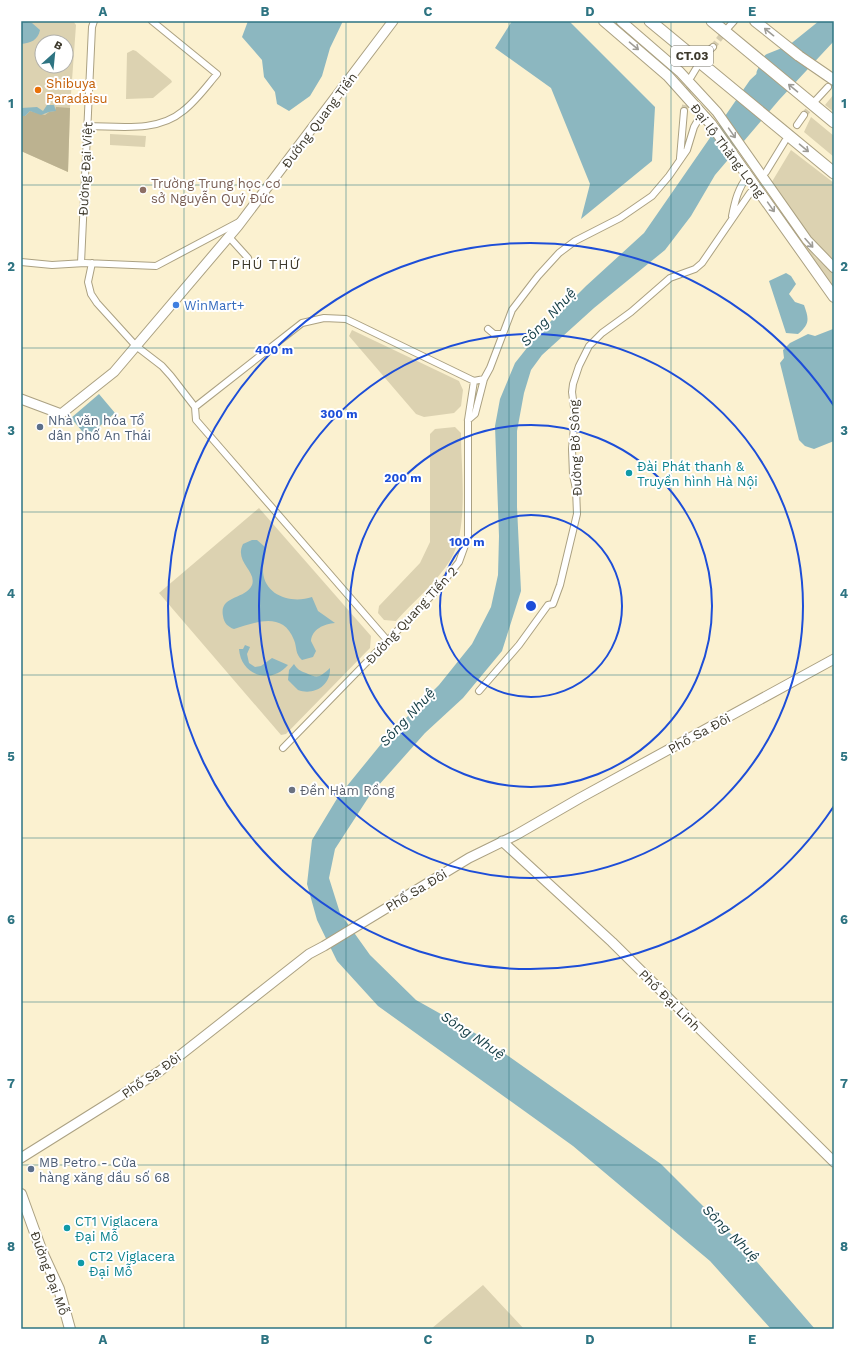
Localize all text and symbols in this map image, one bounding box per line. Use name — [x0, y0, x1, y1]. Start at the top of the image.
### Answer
text: A — [99, 4, 108, 19]
text: B — [261, 4, 270, 19]
text: C — [424, 4, 433, 19]
text: D — [585, 4, 595, 19]
text: E — [748, 4, 756, 19]
one-way arrow — [763, 27, 774, 36]
north arrow — [34, 34, 74, 74]
text: B — [52, 38, 65, 53]
one-way arrow — [628, 41, 639, 50]
road number: CT.03 — [671, 46, 713, 66]
street label: Đường Quang Tiến — [279, 70, 360, 171]
place label: Shibuya Paradaisu — [46, 76, 108, 106]
one-way arrow — [788, 84, 799, 93]
marker: Shibuya Paradaisu — [33, 85, 43, 95]
text: 1 — [8, 96, 14, 111]
text: 1 — [841, 96, 847, 111]
street label: Đại lộ Thăng Long — [687, 100, 768, 200]
street label: Đường Đại Việt — [76, 121, 95, 216]
one-way arrow — [728, 127, 736, 138]
one-way arrow — [798, 144, 809, 153]
place label: Trường Trung học cơ sở Nguyễn Quý Đức — [151, 176, 281, 206]
marker: Trường Trung học cơ sở Nguyễn Quý Đức — [138, 185, 148, 195]
one-way arrow — [767, 202, 775, 213]
one-way arrow — [805, 238, 814, 248]
district label: PHÚ THỨ — [232, 256, 300, 272]
text: 2 — [7, 259, 15, 274]
text: 2 — [840, 259, 848, 274]
water label: Sông Nhuệ — [517, 285, 579, 349]
place label: WinMart+ — [184, 298, 245, 313]
marker: WinMart+ — [171, 300, 181, 310]
text: 400 m — [255, 343, 293, 357]
street label: Đường Bờ Sông — [566, 399, 585, 497]
text: 300 m — [320, 407, 358, 421]
place label: Nhà văn hóa Tổ dân phố An Thái — [48, 413, 151, 443]
marker: Nhà văn hóa Tổ dân phố An Thái — [35, 422, 45, 432]
text: 3 — [7, 423, 15, 438]
text: 3 — [840, 423, 848, 438]
place label: Đài Phát thanh & Truyền hình Hà Nội — [637, 459, 758, 489]
marker: Đài Phát thanh & Truyền hình Hà Nội — [624, 468, 634, 478]
text: 200 m — [384, 471, 422, 485]
text: 100 m — [449, 535, 485, 549]
street label: Đường Quang Tiến 2 — [362, 564, 460, 667]
text: 4 — [7, 586, 16, 601]
text: 4 — [840, 586, 849, 601]
centre of rings — [524, 599, 538, 613]
water label: Sông Nhuệ — [376, 685, 438, 749]
street label: Phố Sa Đôi — [666, 710, 733, 757]
text: 5 — [7, 749, 15, 764]
text: 5 — [840, 749, 848, 764]
place label: Đền Hàm Rồng — [300, 783, 394, 798]
marker: Đền Hàm Rồng — [287, 785, 297, 795]
street label: Phố Sa Đôi — [383, 866, 450, 915]
text: 6 — [7, 912, 15, 927]
text: 6 — [840, 912, 848, 927]
street label: Phố Đại Linh — [636, 967, 703, 1034]
water label: Sông Nhuệ — [438, 1008, 508, 1062]
street label: Phố Sa Đôi — [119, 1050, 184, 1101]
text: 7 — [7, 1076, 15, 1091]
text: 7 — [840, 1076, 848, 1091]
place label: MB Petro - Cửa hàng xăng dầu số 68 — [39, 1155, 170, 1185]
marker: MB Petro - Cửa hàng xăng dầu số 68 — [26, 1164, 36, 1174]
water label: Sông Nhuệ — [699, 1201, 763, 1265]
place label: CT1 Viglacera Đại Mỗ — [75, 1214, 159, 1244]
marker: CT1 Viglacera Đại Mỗ — [62, 1223, 72, 1233]
street label: Đường Đại Mỗ — [27, 1229, 73, 1317]
text: 8 — [7, 1239, 15, 1254]
text: 8 — [840, 1239, 848, 1254]
place label: CT2 Viglacera Đại Mỗ — [89, 1249, 175, 1279]
marker: CT2 Viglacera Đại Mỗ — [76, 1258, 86, 1268]
text: A — [99, 1332, 108, 1347]
text: B — [261, 1332, 270, 1347]
text: C — [424, 1332, 433, 1347]
text: D — [585, 1332, 595, 1347]
text: E — [748, 1332, 756, 1347]

